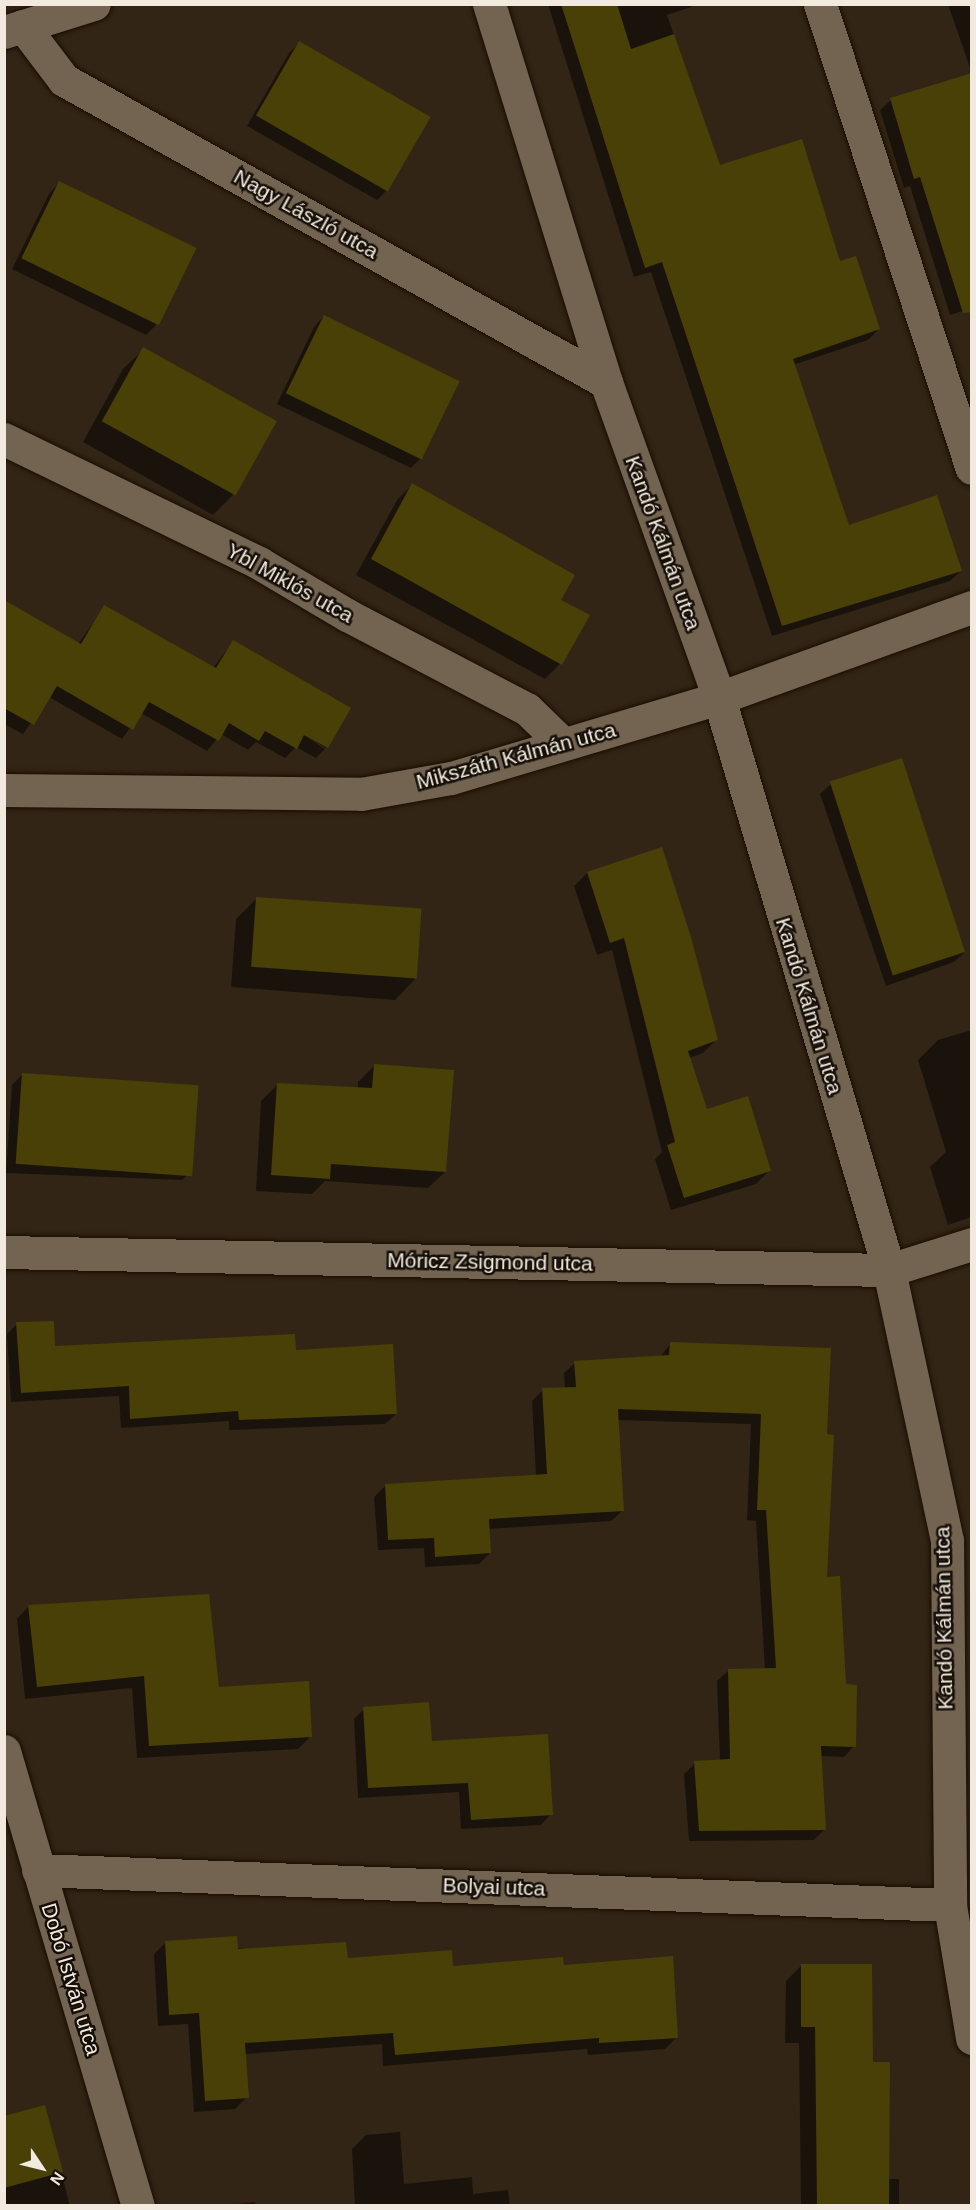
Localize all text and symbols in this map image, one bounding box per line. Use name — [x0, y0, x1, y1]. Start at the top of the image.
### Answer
street label: Nagy László utca — [229, 164, 383, 264]
street label: Kandó Kálmán utca — [620, 453, 706, 633]
street label: Ybl Miklós utca — [222, 538, 358, 628]
street label: Mikszáth Kálmán utca — [414, 717, 618, 795]
street label: Kandó Kálmán utca — [770, 915, 848, 1097]
street label: Móricz Zsigmond utca — [387, 1248, 593, 1276]
street label: Kandó Kálmán utca — [930, 1526, 958, 1710]
street label: Bolyai utca — [442, 1873, 546, 1901]
street label: Dobó István utca — [36, 1900, 106, 2058]
north arrow — [12, 2138, 72, 2198]
text: N — [47, 2169, 67, 2188]

